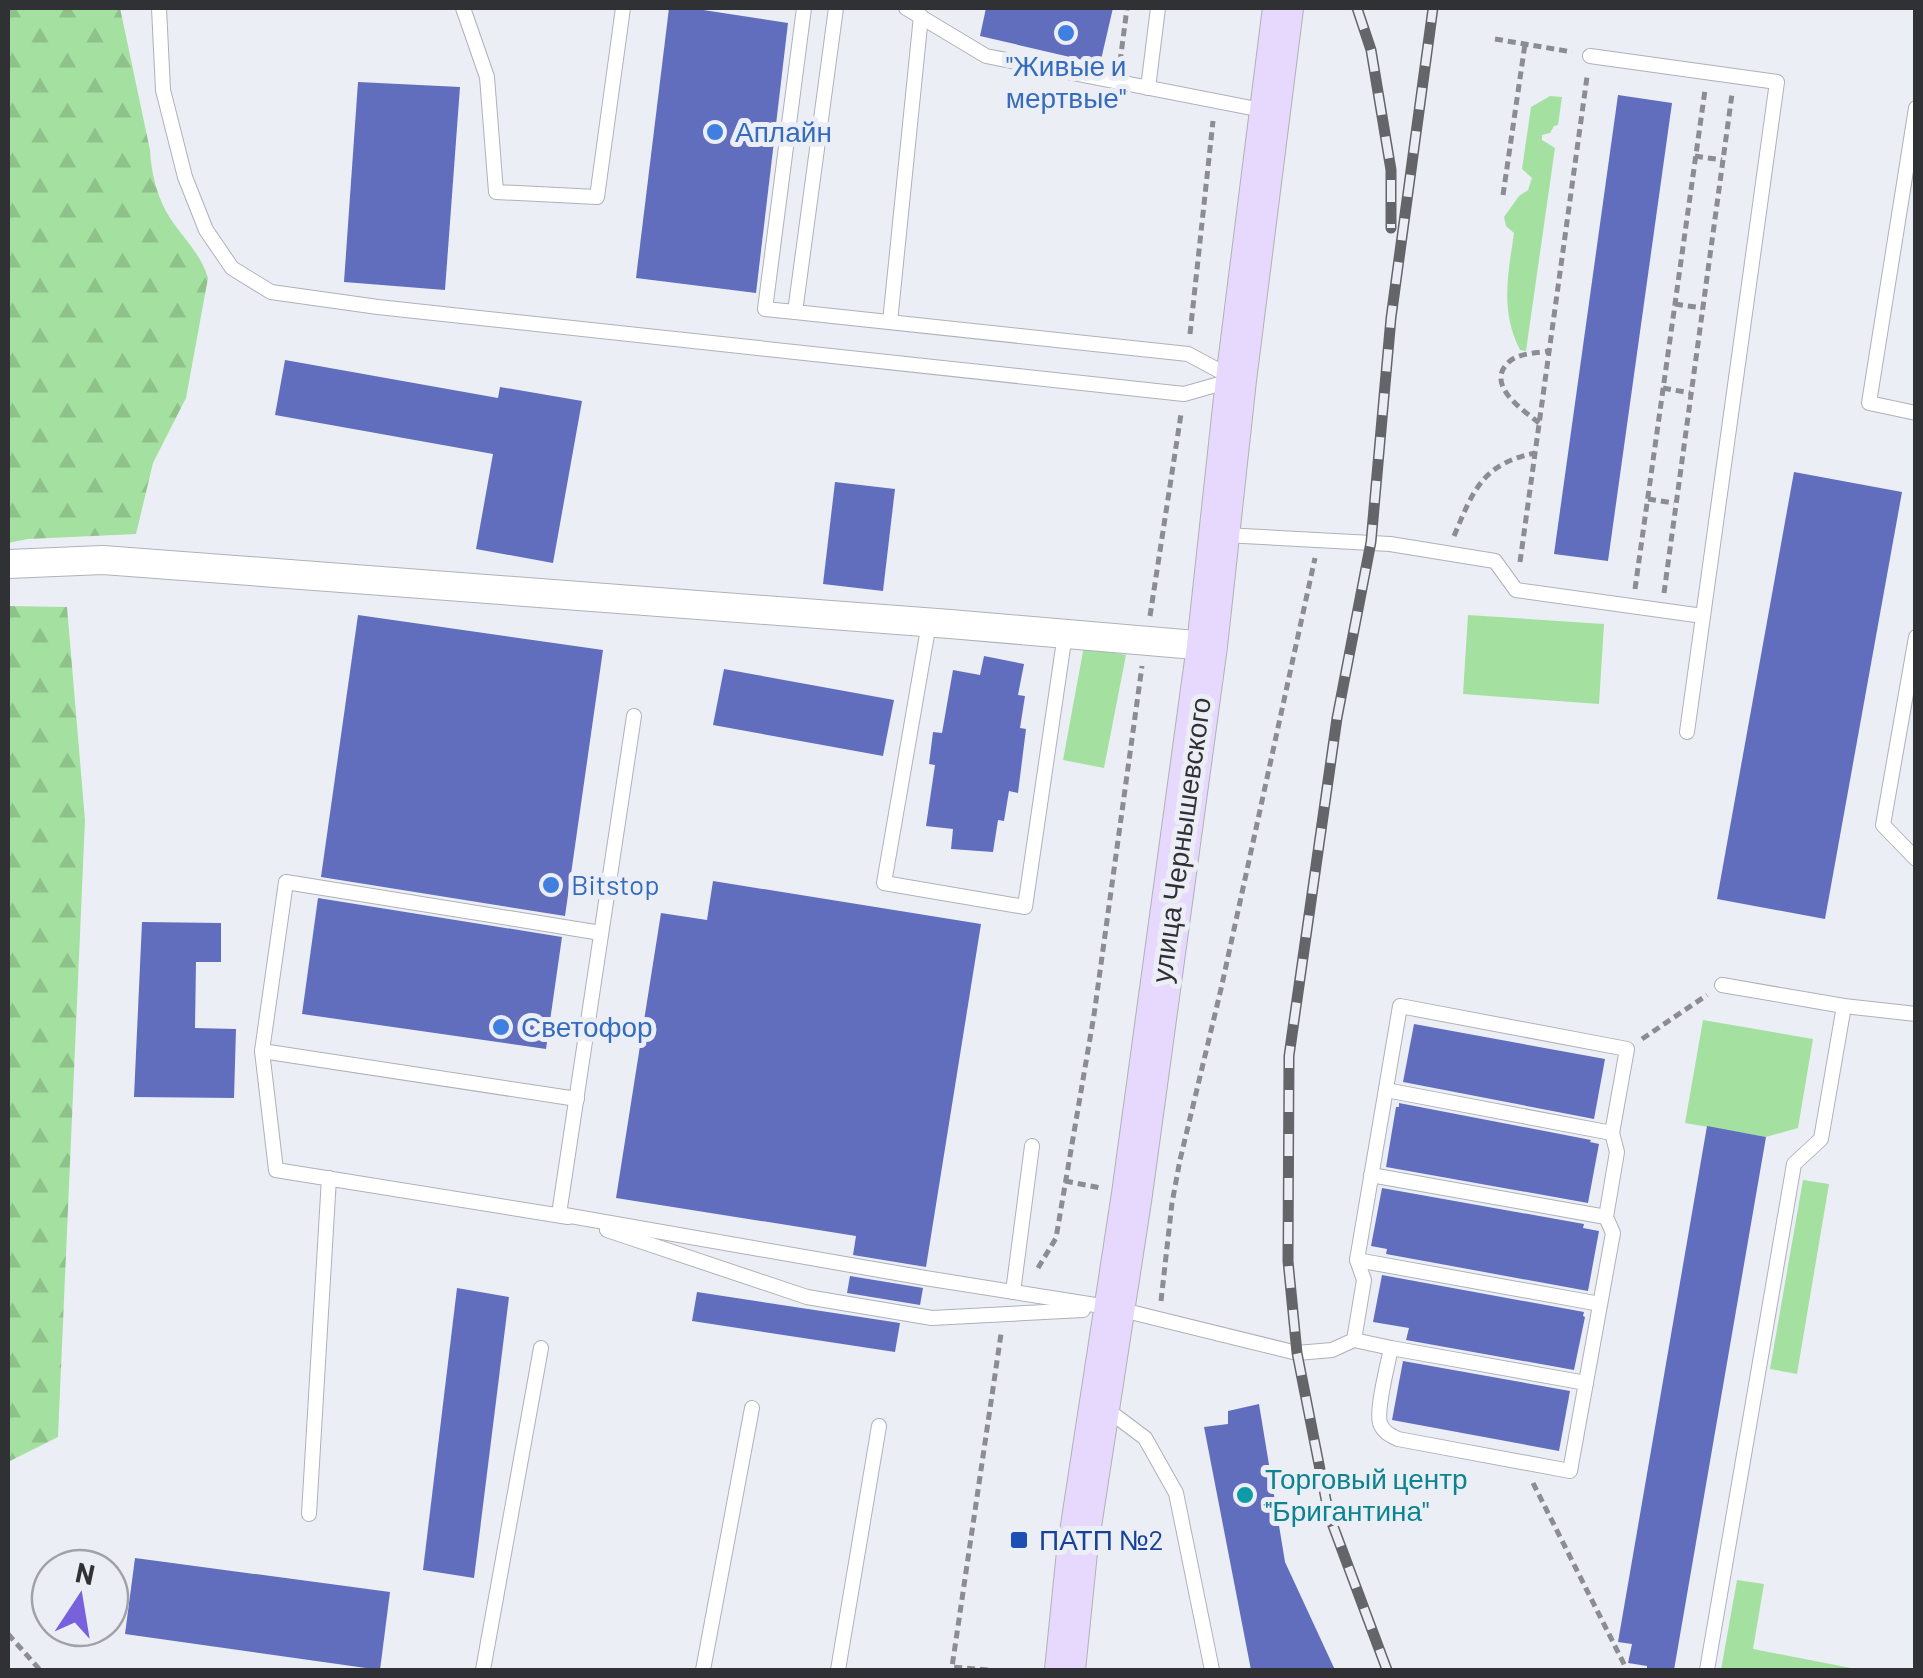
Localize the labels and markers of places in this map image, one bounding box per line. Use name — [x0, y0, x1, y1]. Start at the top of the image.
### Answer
marker: "Живые и мертвые" — [1055, 22, 1077, 44]
place label: "Живые и мертвые" — [1006, 48, 1126, 114]
place label: Аплайн — [735, 114, 832, 148]
marker: Аплайн — [704, 121, 726, 143]
place label: Bitstop — [571, 867, 660, 901]
marker: Bitstop — [540, 874, 562, 896]
place label: Светофор — [521, 1009, 653, 1043]
marker: Светофор — [490, 1016, 512, 1038]
place label: Торговый центр "Бригантина" — [1265, 1461, 1468, 1527]
marker: Торговый центр "Бригантина" — [1234, 1484, 1256, 1506]
place label: ПАТП №2 — [1039, 1522, 1164, 1556]
marker: ПАТП №2 — [1008, 1529, 1030, 1551]

